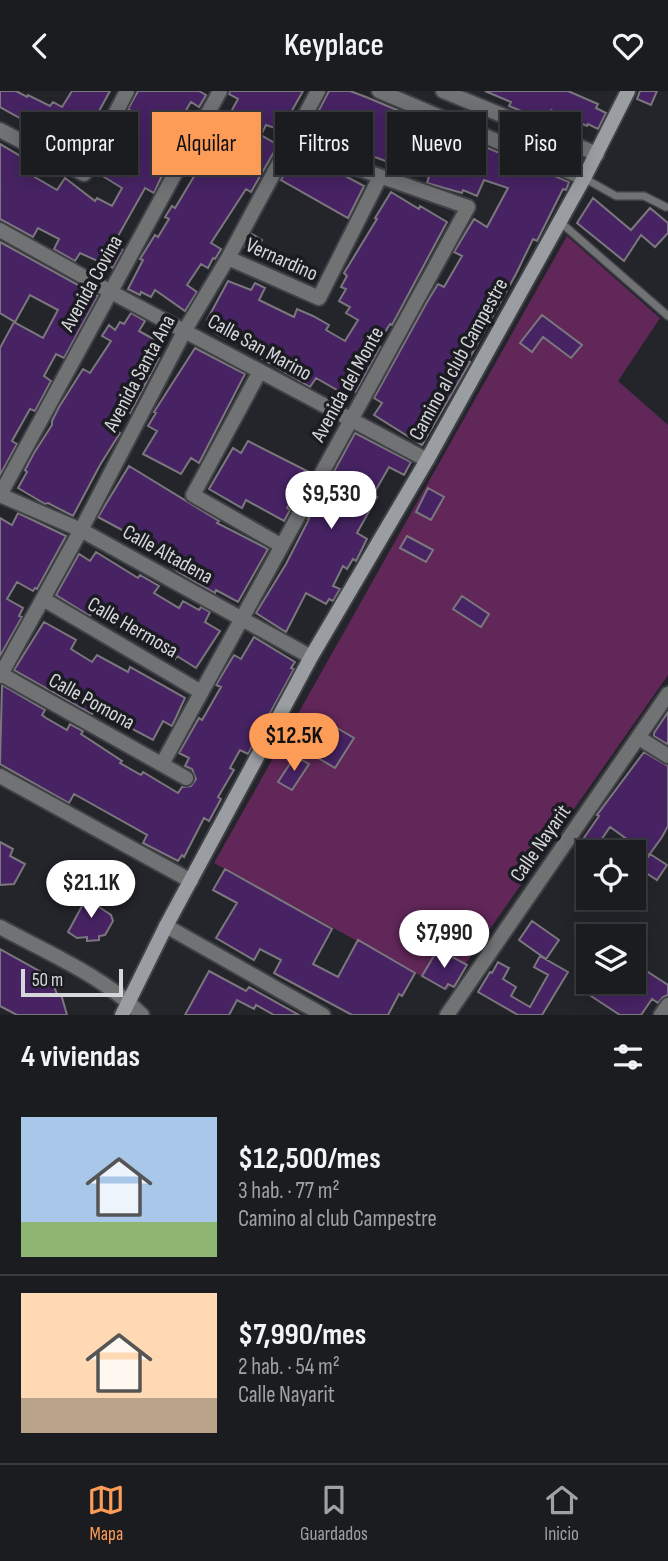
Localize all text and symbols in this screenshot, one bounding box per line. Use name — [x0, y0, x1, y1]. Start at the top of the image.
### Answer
text: Keyplace — [284, 26, 384, 65]
icon: back — [21, 27, 59, 65]
icon: heart — [609, 27, 647, 65]
chip: Comprar — [21, 112, 138, 175]
chip: Alquilar — [152, 112, 261, 175]
chip: Filtros — [275, 112, 373, 175]
chip: Nuevo — [387, 112, 486, 175]
chip: Piso — [500, 112, 581, 175]
street label: Avenida Covina — [54, 231, 128, 336]
street label: Vernardino — [242, 232, 322, 286]
street label: Camino al club Campestre — [404, 274, 513, 445]
street label: Calle San Marino — [203, 309, 316, 386]
street label: Avenida Santa Ana — [98, 311, 181, 437]
street label: Avenida del Monte — [305, 322, 389, 447]
pin: $9,530 — [274, 471, 388, 531]
text: $9,530 — [301, 480, 361, 508]
street label: Calle Altadena — [118, 519, 217, 589]
street label: Calle Hermosa — [83, 592, 182, 663]
street label: Calle Pomona — [44, 668, 139, 735]
pin: $12.5K — [237, 713, 351, 773]
text: $12.5K — [265, 722, 323, 750]
street label: Calle Nayarit — [505, 800, 576, 887]
map controls — [576, 840, 646, 994]
button: locate — [576, 840, 646, 910]
pin: $21.1K — [34, 861, 148, 920]
text: $21.1K — [62, 869, 120, 897]
pin: $7,990 — [387, 911, 501, 970]
text: $7,990 — [415, 919, 473, 947]
button: layers — [576, 924, 646, 994]
scale bar — [21, 966, 122, 998]
text: 50 m — [32, 969, 63, 992]
icon: filters — [609, 1038, 647, 1076]
text: 4 viviendas — [21, 1039, 140, 1075]
text: $12,500/mes — [238, 1141, 381, 1177]
icon: home — [77, 1145, 161, 1229]
text: 3 hab. · 77 m² — [238, 1177, 340, 1205]
text: Camino al club Campestre — [238, 1205, 437, 1233]
text: $7,990/mes — [238, 1317, 366, 1353]
icon: home — [77, 1321, 161, 1405]
text: 2 hab. · 54 m² — [238, 1353, 340, 1381]
text: Calle Nayarit — [238, 1381, 335, 1409]
tab: Mapa — [87, 1481, 125, 1546]
tab: Guardados — [300, 1481, 368, 1546]
tab: Inicio — [543, 1481, 581, 1546]

